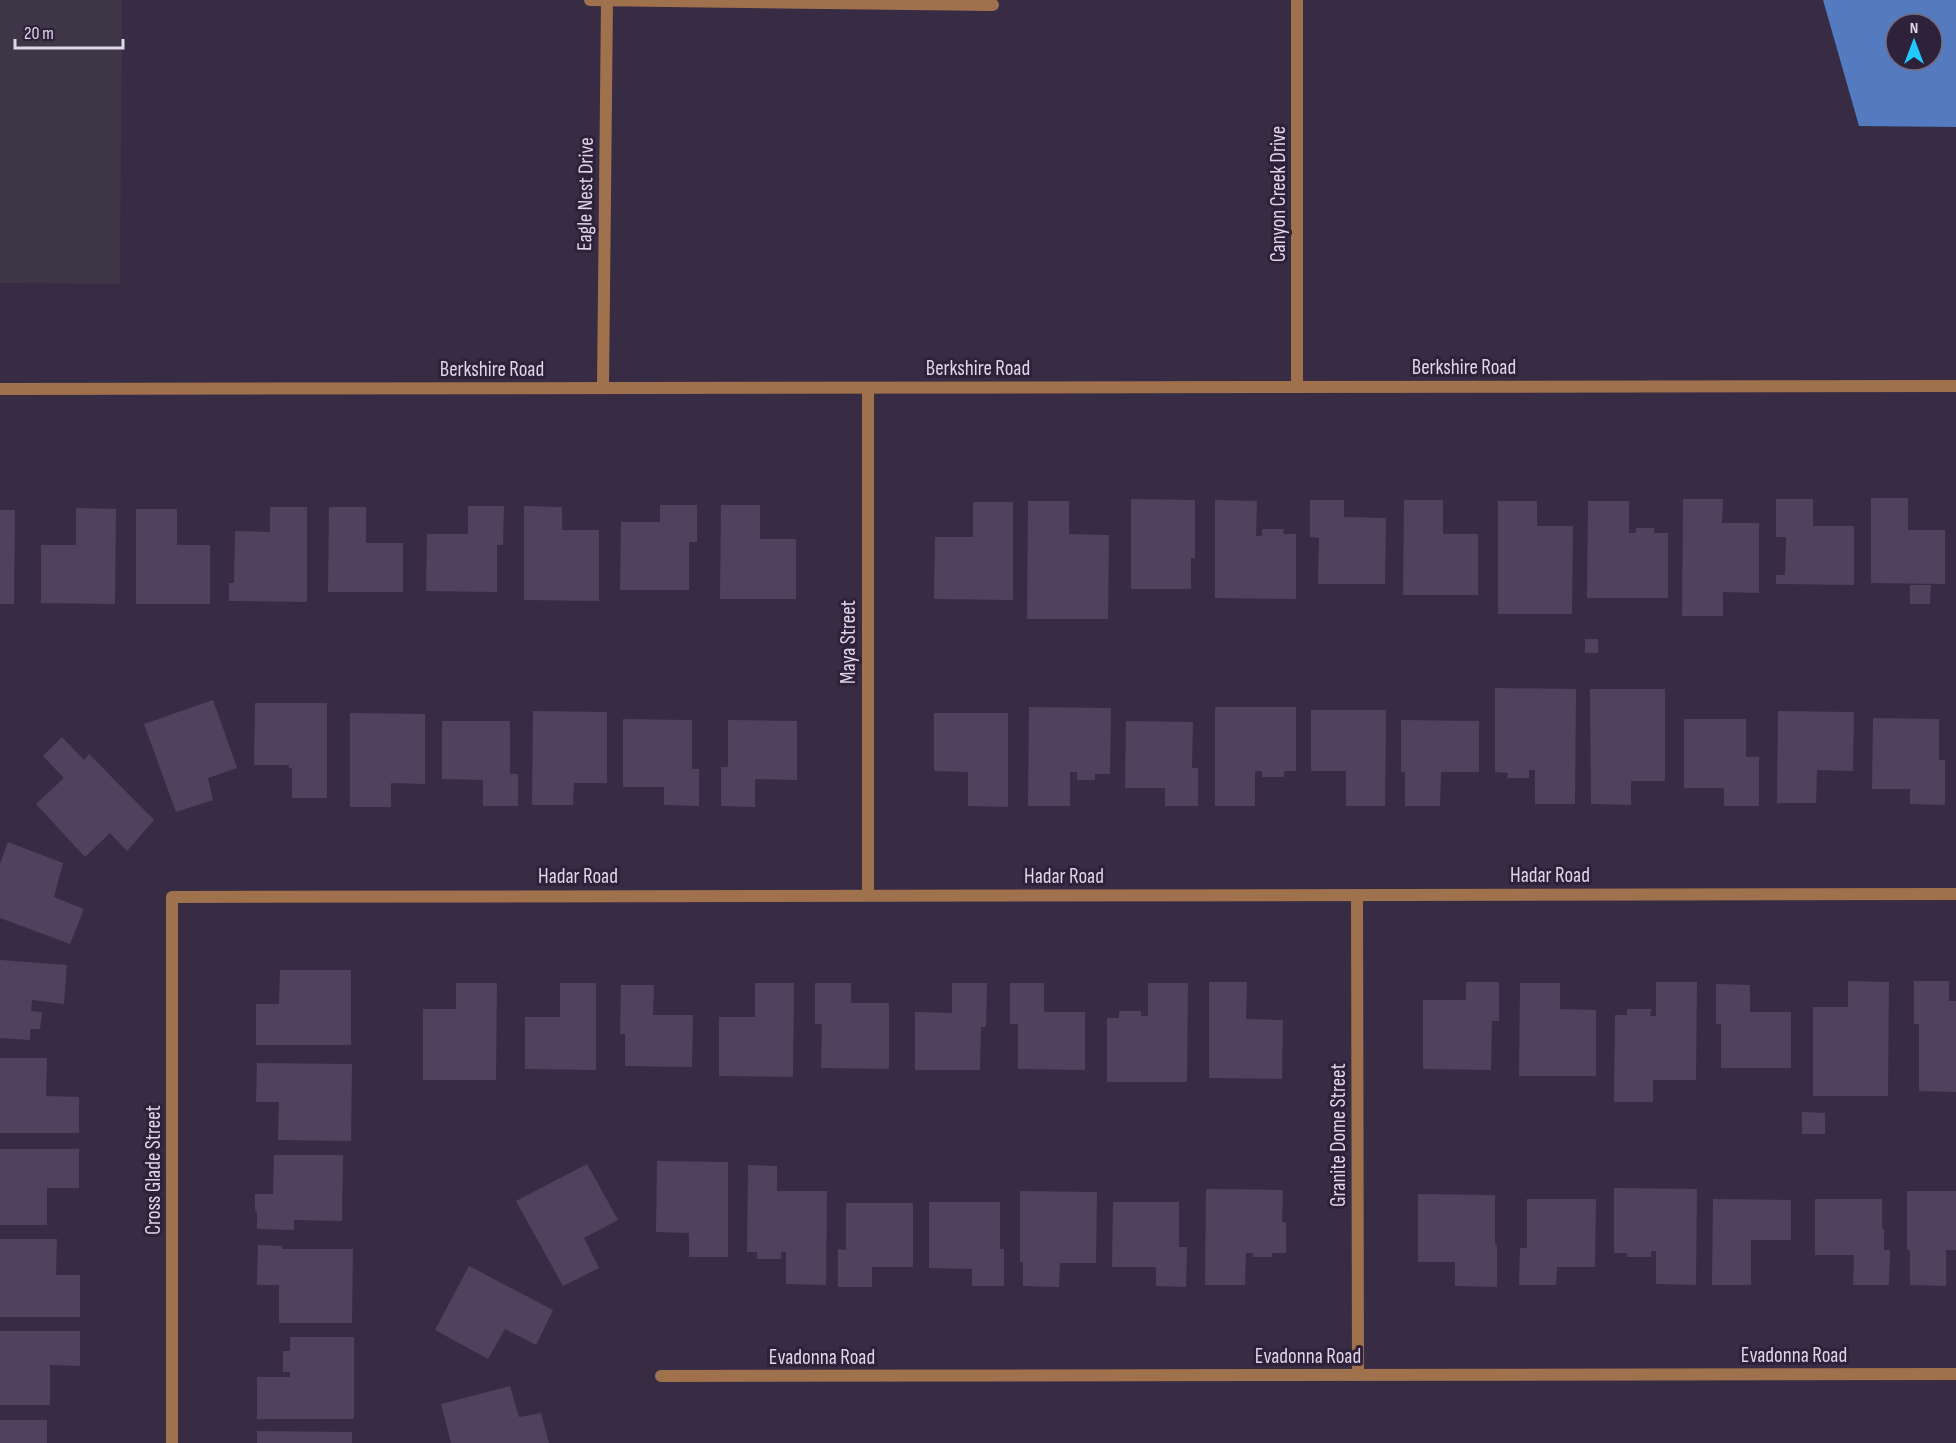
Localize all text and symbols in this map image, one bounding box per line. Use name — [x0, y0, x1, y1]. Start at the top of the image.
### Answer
scale bar — [15, 12, 123, 50]
north arrow — [1884, 12, 1944, 72]
text: N — [1910, 19, 1918, 38]
text: 20 m — [24, 23, 54, 44]
street label: Canyon Creek Drive — [1266, 126, 1291, 262]
street label: Eagle Nest Drive — [572, 137, 599, 251]
street label: Berkshire Road — [1412, 355, 1516, 380]
street label: Berkshire Road — [926, 356, 1030, 381]
street label: Berkshire Road — [440, 357, 544, 382]
street label: Maya Street — [836, 600, 861, 684]
street label: Hadar Road — [1510, 863, 1590, 888]
street label: Hadar Road — [538, 864, 618, 889]
street label: Hadar Road — [1024, 864, 1104, 889]
street label: Granite Dome Street — [1326, 1063, 1351, 1207]
street label: Cross Glade Street — [141, 1105, 166, 1235]
street label: Evadonna Road — [1741, 1343, 1847, 1368]
street label: Evadonna Road — [1255, 1344, 1361, 1369]
street label: Evadonna Road — [769, 1345, 875, 1370]

